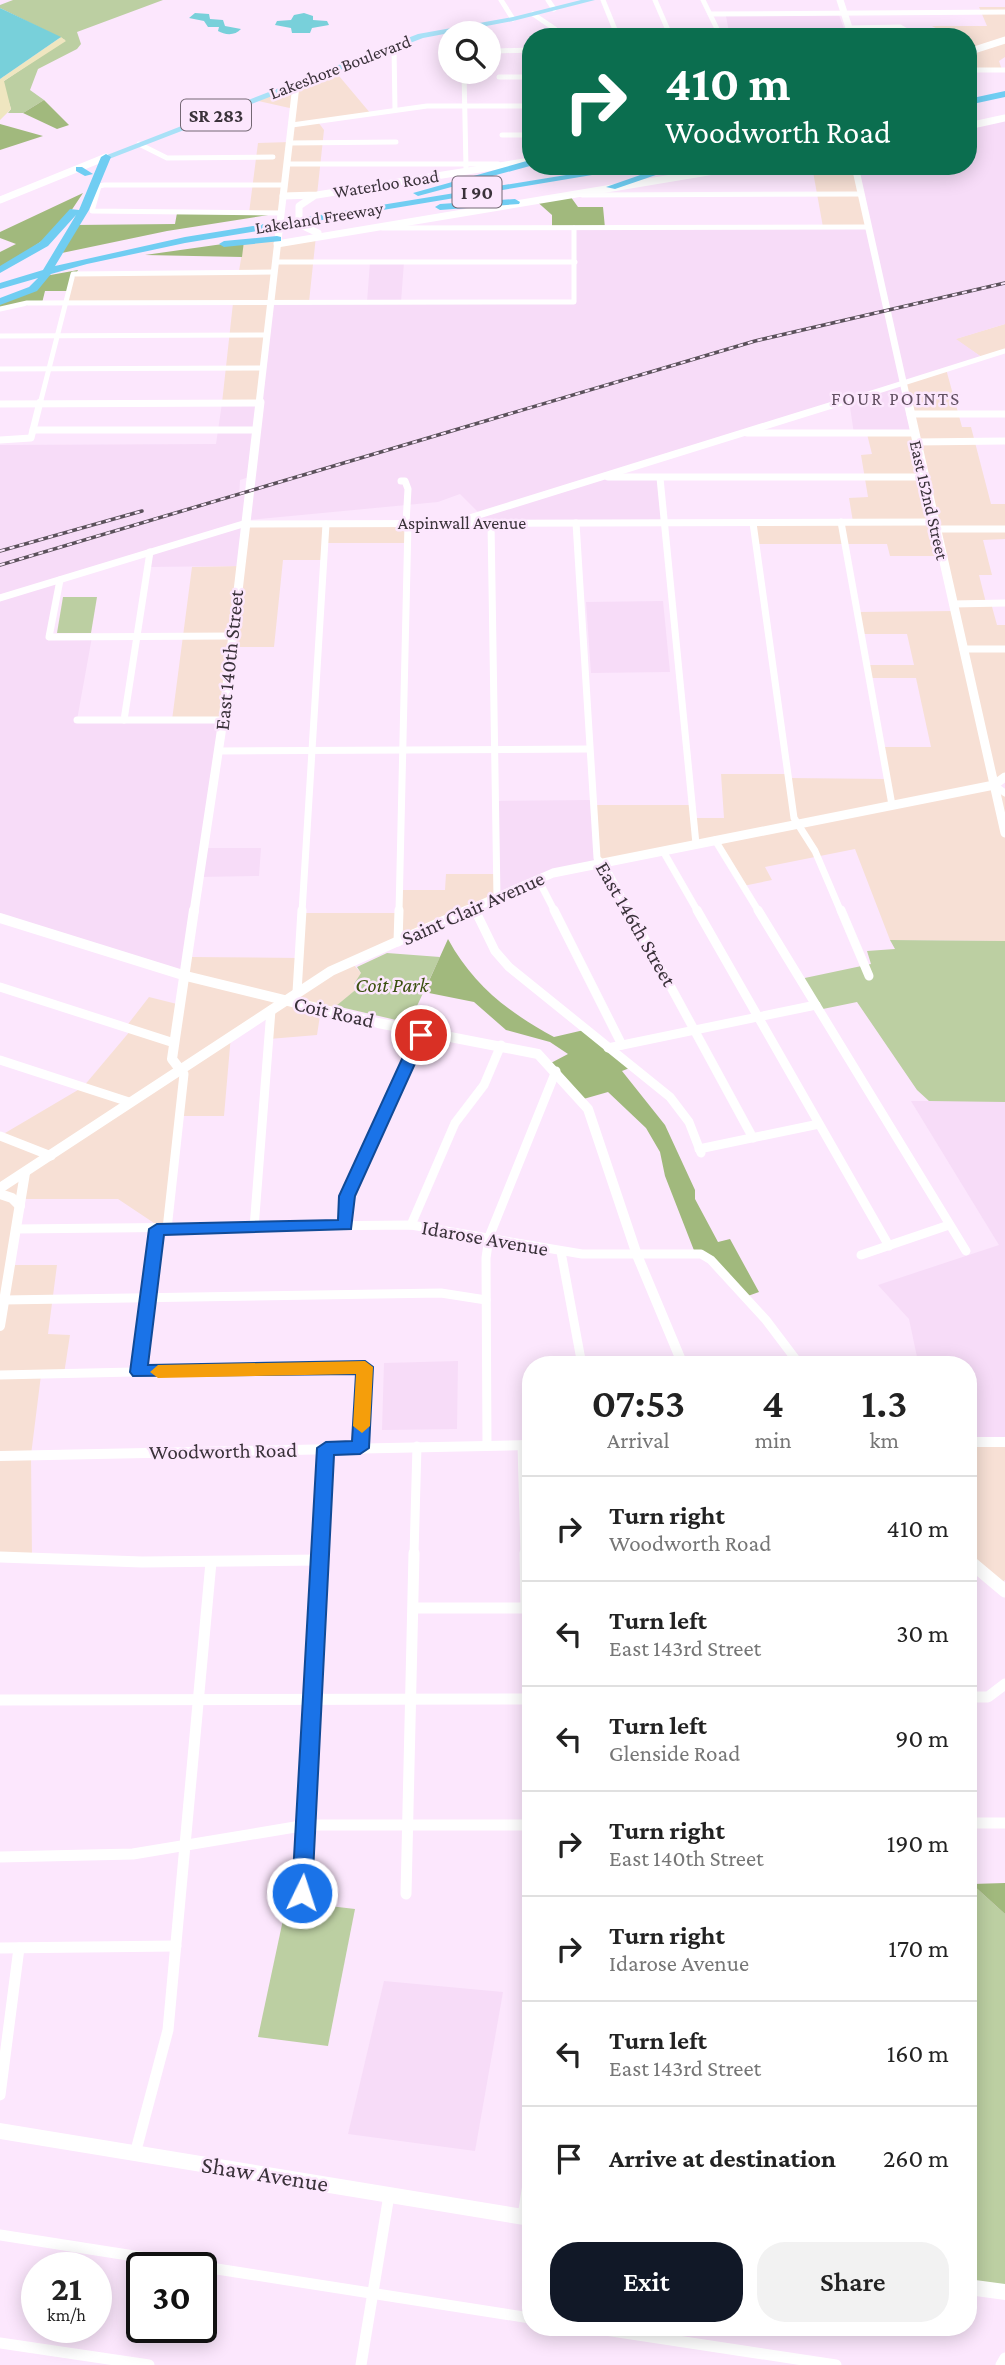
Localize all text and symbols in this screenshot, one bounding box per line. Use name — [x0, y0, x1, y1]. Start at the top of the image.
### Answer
map controls — [438, 21, 501, 84]
button: search — [438, 21, 501, 84]
street label: Lakeshore Boulevard — [267, 31, 414, 103]
icon: right — [550, 56, 641, 147]
text: 410 m — [665, 56, 790, 111]
road number: SR 283 — [181, 99, 251, 130]
text: Woodworth Road — [665, 114, 891, 150]
street label: Waterloo Road — [332, 166, 441, 202]
road number: I 90 — [452, 176, 502, 208]
street label: Lakeland Freeway — [253, 198, 385, 238]
district label: FOUR POINTS — [831, 388, 961, 409]
street label: East 152nd Street — [906, 438, 953, 563]
street label: Aspinwall Avenue — [398, 513, 526, 533]
street label: East 140th Street — [210, 587, 248, 731]
street label: East 146th Street — [591, 857, 682, 991]
street label: Saint Clair Avenue — [398, 866, 548, 950]
park label: Coit Park — [355, 973, 430, 997]
street label: Coit Road — [292, 991, 376, 1033]
pin — [391, 1005, 451, 1065]
icon: arrive — [402, 1016, 440, 1054]
street label: Idarose Avenue — [420, 1215, 550, 1261]
text: 07:53 — [592, 1379, 685, 1426]
text: 4 — [762, 1379, 784, 1426]
text: 1.3 — [861, 1379, 907, 1426]
text: Arrival — [607, 1427, 670, 1453]
text: min — [755, 1427, 792, 1453]
text: km — [870, 1427, 899, 1453]
street label: Woodworth Road — [149, 1438, 297, 1464]
text: Turn right — [609, 1501, 725, 1530]
icon: right — [550, 1510, 588, 1548]
text: 410 m — [887, 1514, 949, 1543]
text: Woodworth Road — [609, 1530, 771, 1556]
text: Turn left — [609, 1606, 707, 1635]
icon: left — [550, 1615, 588, 1653]
text: 30 m — [896, 1619, 949, 1648]
text: East 143rd Street — [609, 1635, 761, 1661]
text: Turn left — [609, 1711, 707, 1740]
icon: left — [550, 1720, 588, 1758]
text: 90 m — [895, 1724, 949, 1753]
text: Glenside Road — [609, 1740, 740, 1766]
text: Turn right — [609, 1816, 725, 1845]
icon: right — [550, 1825, 588, 1863]
text: 190 m — [887, 1829, 949, 1858]
text: East 140th Street — [609, 1845, 764, 1871]
position arrow — [265, 1856, 339, 1930]
text: Turn right — [609, 1921, 725, 1950]
icon: right — [550, 1930, 588, 1968]
text: 170 m — [888, 1934, 949, 1963]
text: Idarose Avenue — [609, 1950, 749, 1976]
text: Turn left — [609, 2026, 707, 2055]
icon: left — [550, 2035, 588, 2073]
text: 160 m — [887, 2039, 949, 2068]
text: East 143rd Street — [609, 2055, 761, 2081]
icon: arrive — [550, 2140, 588, 2178]
text: Arrive at destination — [609, 2144, 836, 2173]
text: 260 m — [883, 2144, 949, 2173]
street label: Shaw Avenue — [200, 2150, 330, 2197]
button: Exit — [550, 2242, 743, 2322]
button: Share — [757, 2242, 949, 2322]
speed limit sign: 30 — [126, 2252, 217, 2343]
text: 21 — [51, 2269, 82, 2308]
text: km/h — [47, 2305, 86, 2325]

